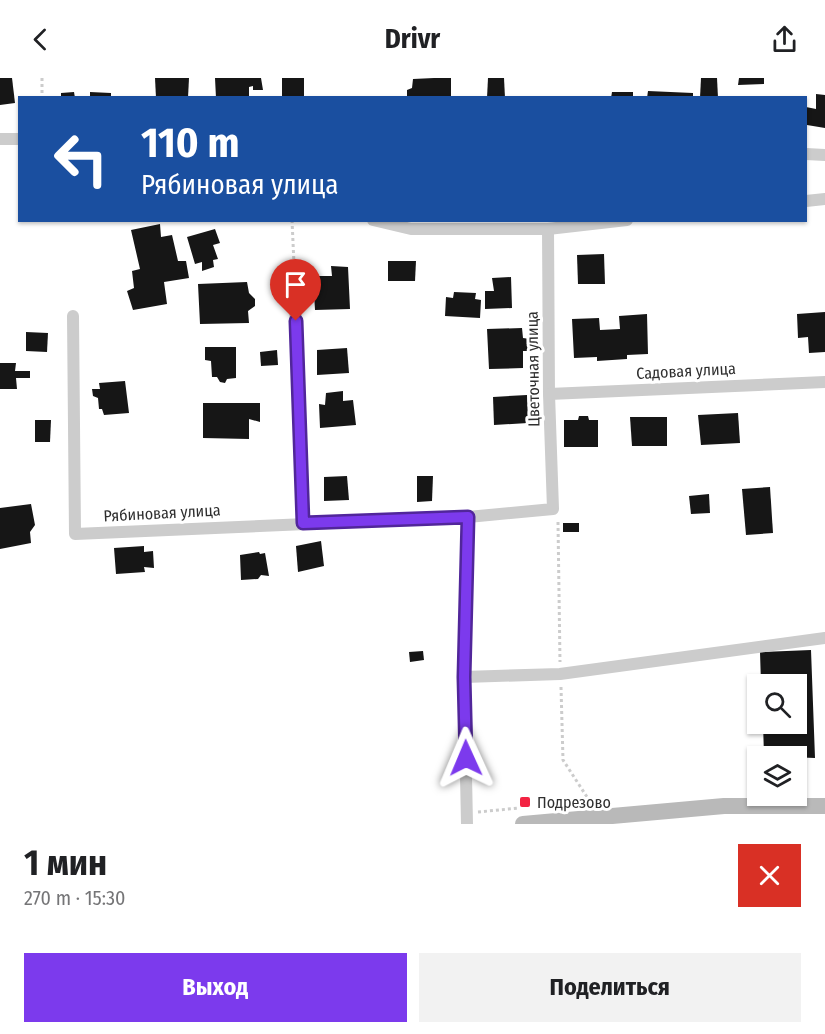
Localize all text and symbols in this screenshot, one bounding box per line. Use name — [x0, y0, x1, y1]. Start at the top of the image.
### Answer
icon: back — [24, 23, 57, 56]
text: Drivr — [385, 23, 440, 55]
icon: share — [768, 23, 801, 56]
text: 110 m — [141, 118, 240, 168]
icon: left — [42, 120, 120, 198]
text: Рябиновая улица — [141, 169, 339, 201]
pin — [270, 259, 321, 321]
icon: arrive — [279, 268, 312, 301]
street label: Цветочная улица — [522, 311, 544, 427]
street label: Садовая улица — [636, 359, 736, 383]
street label: Рябиновая улица — [103, 500, 221, 526]
map controls — [747, 674, 807, 806]
button: search — [747, 674, 807, 734]
position arrow — [434, 726, 498, 790]
button: layers — [747, 746, 807, 806]
place label: Подрезово — [537, 793, 611, 812]
marker: Подрезово — [518, 795, 532, 809]
text: 1 мин — [24, 841, 107, 885]
button: close — [738, 844, 801, 907]
text: 270 m · 15:30 — [24, 886, 126, 910]
button: Выход — [24, 953, 407, 1022]
button: Поделиться — [419, 953, 801, 1022]

